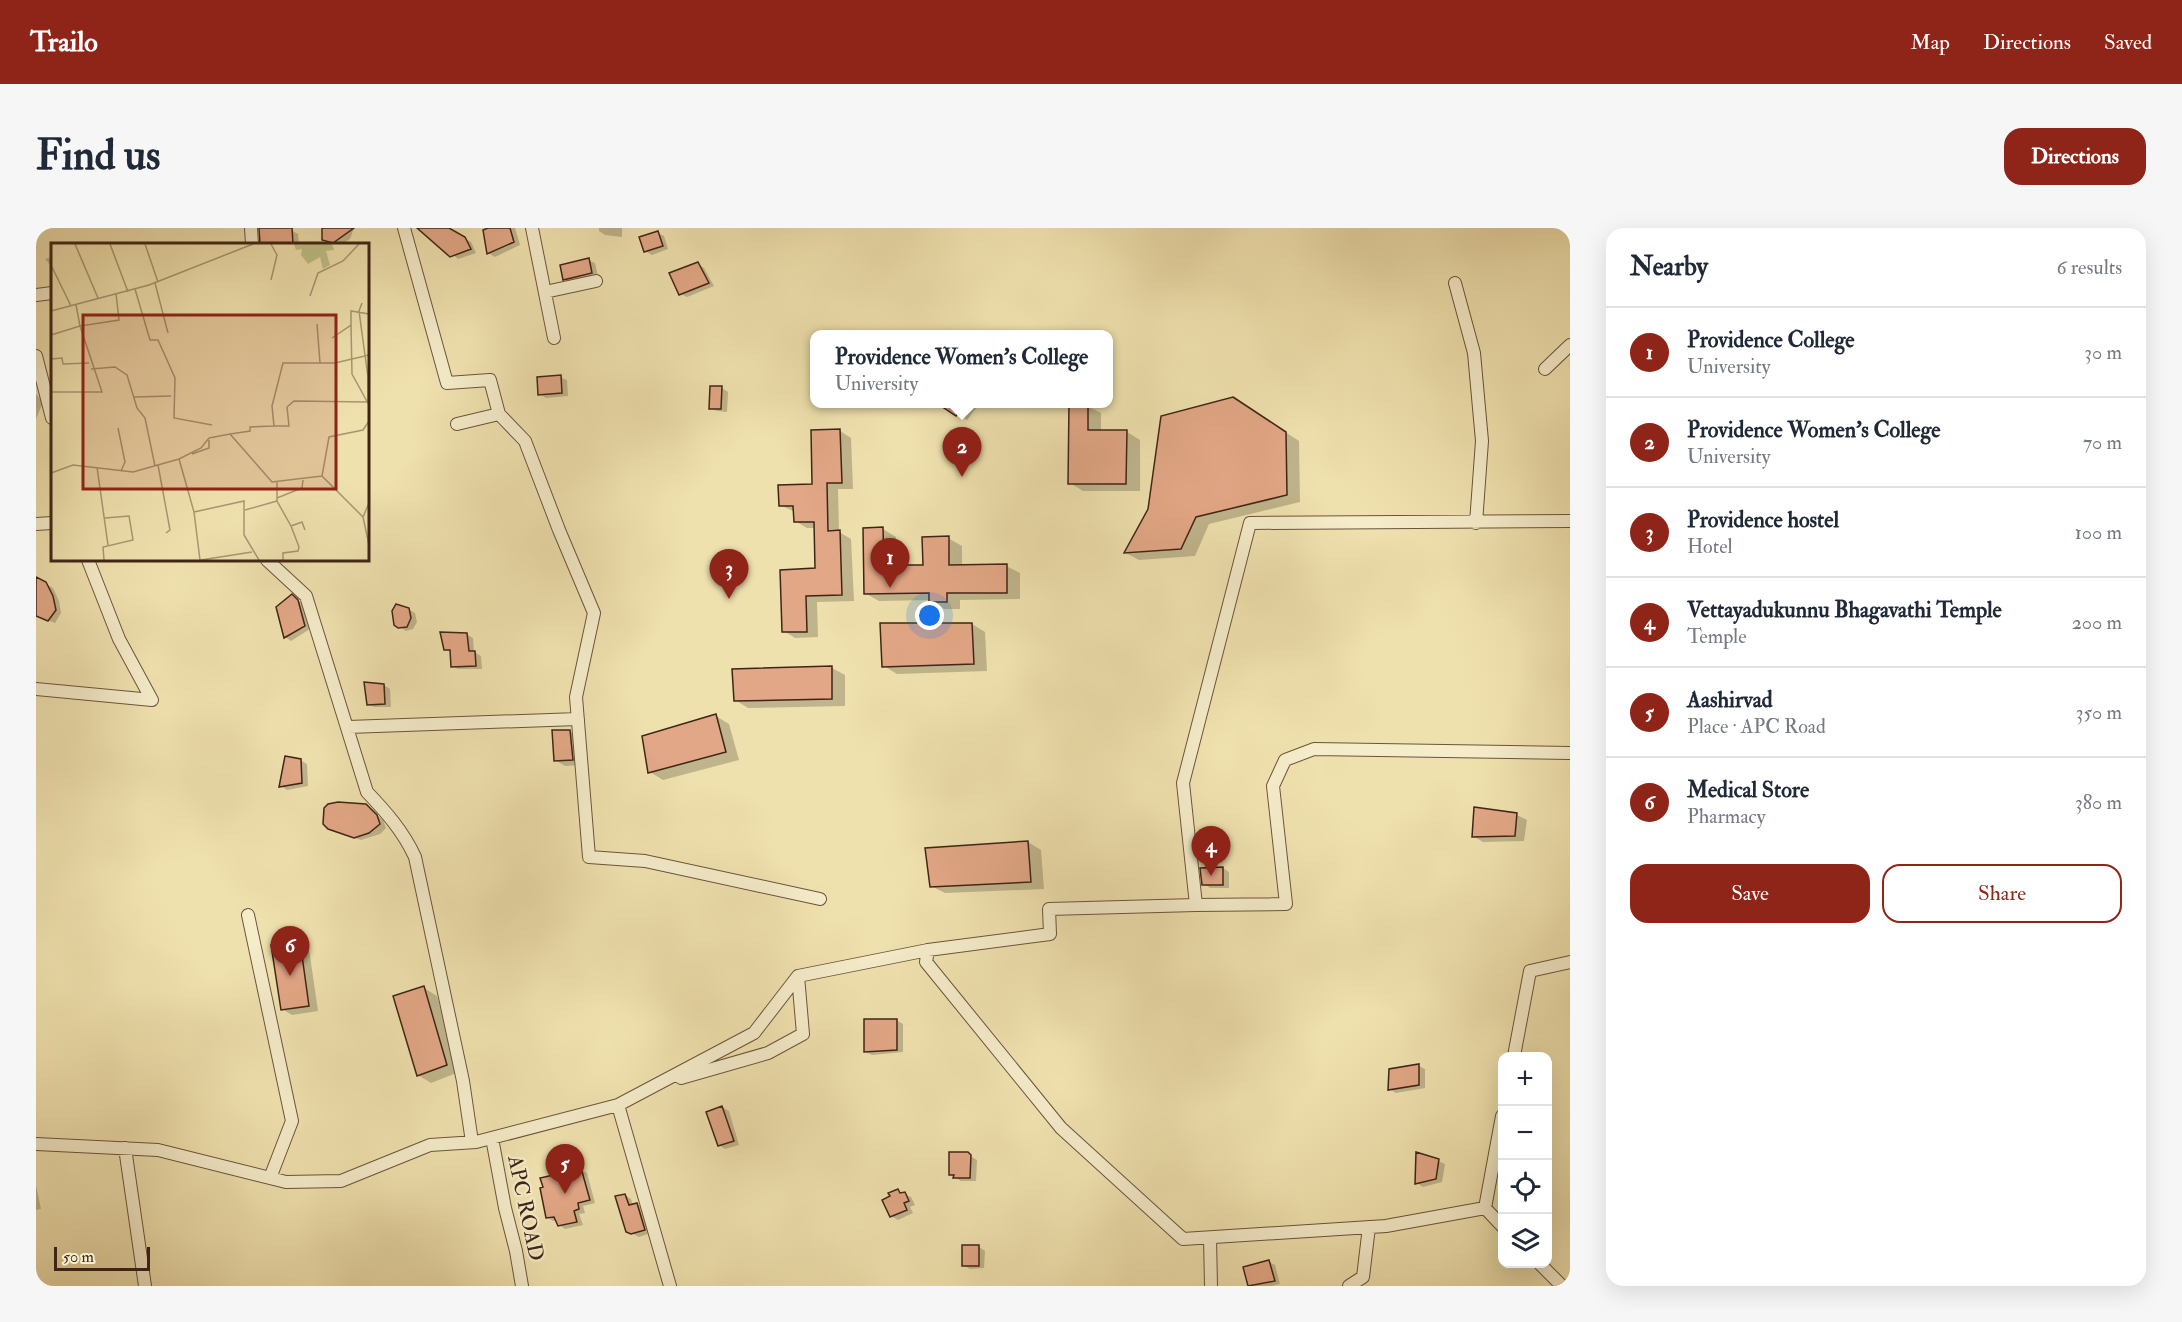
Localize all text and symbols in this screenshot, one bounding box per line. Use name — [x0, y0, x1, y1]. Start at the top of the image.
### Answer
text: Trailo — [30, 25, 98, 60]
text: Map — [1910, 29, 1950, 56]
text: Directions — [1983, 29, 2071, 56]
text: Saved — [2104, 29, 2152, 56]
button: Directions — [2004, 128, 2146, 185]
text: Find us — [36, 130, 160, 182]
inset map — [51, 243, 369, 561]
text: Nearby — [1630, 251, 1708, 283]
text: 6 results — [2056, 255, 2122, 280]
text: Providence College — [1687, 326, 1854, 354]
popup — [810, 330, 1113, 408]
text: 1 — [1646, 340, 1653, 365]
text: 30 m — [2084, 340, 2122, 365]
text: Providence Women's College — [835, 343, 1088, 371]
text: University — [1687, 354, 1770, 379]
text: University — [835, 371, 918, 396]
text: Providence Women's College — [1687, 416, 1940, 444]
pin: 2 — [942, 428, 982, 477]
text: 2 — [1644, 430, 1655, 455]
text: 70 m — [2083, 430, 2122, 455]
text: University — [1687, 444, 1770, 469]
text: Providence hostel — [1687, 506, 1839, 534]
text: 3 — [1646, 520, 1653, 545]
text: 100 m — [2075, 520, 2122, 545]
text: Hotel — [1687, 534, 1733, 559]
pin: 1 — [870, 538, 910, 588]
pin: 3 — [710, 550, 748, 599]
text: Vettayadukunnu Bhagavathi Temple — [1687, 596, 2002, 624]
your location — [915, 601, 944, 630]
text: 4 — [1644, 610, 1655, 635]
text: 200 m — [2072, 610, 2122, 635]
text: Temple — [1687, 624, 1747, 649]
text: Aashirvad — [1687, 686, 1773, 714]
text: 5 — [1645, 700, 1654, 725]
text: 350 m — [2076, 700, 2122, 725]
text: Place · APC Road — [1687, 714, 1826, 739]
text: Medical Store — [1687, 776, 1809, 804]
text: 6 — [1644, 790, 1655, 815]
text: 380 m — [2075, 790, 2122, 815]
text: Pharmacy — [1687, 804, 1765, 829]
pin: 4 — [1192, 826, 1230, 876]
button: Save — [1630, 864, 1870, 923]
button: Share — [1882, 864, 2122, 923]
pin: 6 — [270, 926, 310, 976]
map controls — [1498, 1052, 1552, 1268]
button: + — [1498, 1052, 1552, 1106]
button: − — [1498, 1106, 1552, 1160]
pin: 5 — [546, 1144, 584, 1194]
street label: APC ROAD — [501, 1152, 550, 1263]
button: locate — [1498, 1160, 1552, 1214]
button: layers — [1498, 1214, 1552, 1268]
scale bar — [54, 1244, 150, 1272]
text: 50 m — [63, 1247, 94, 1267]

